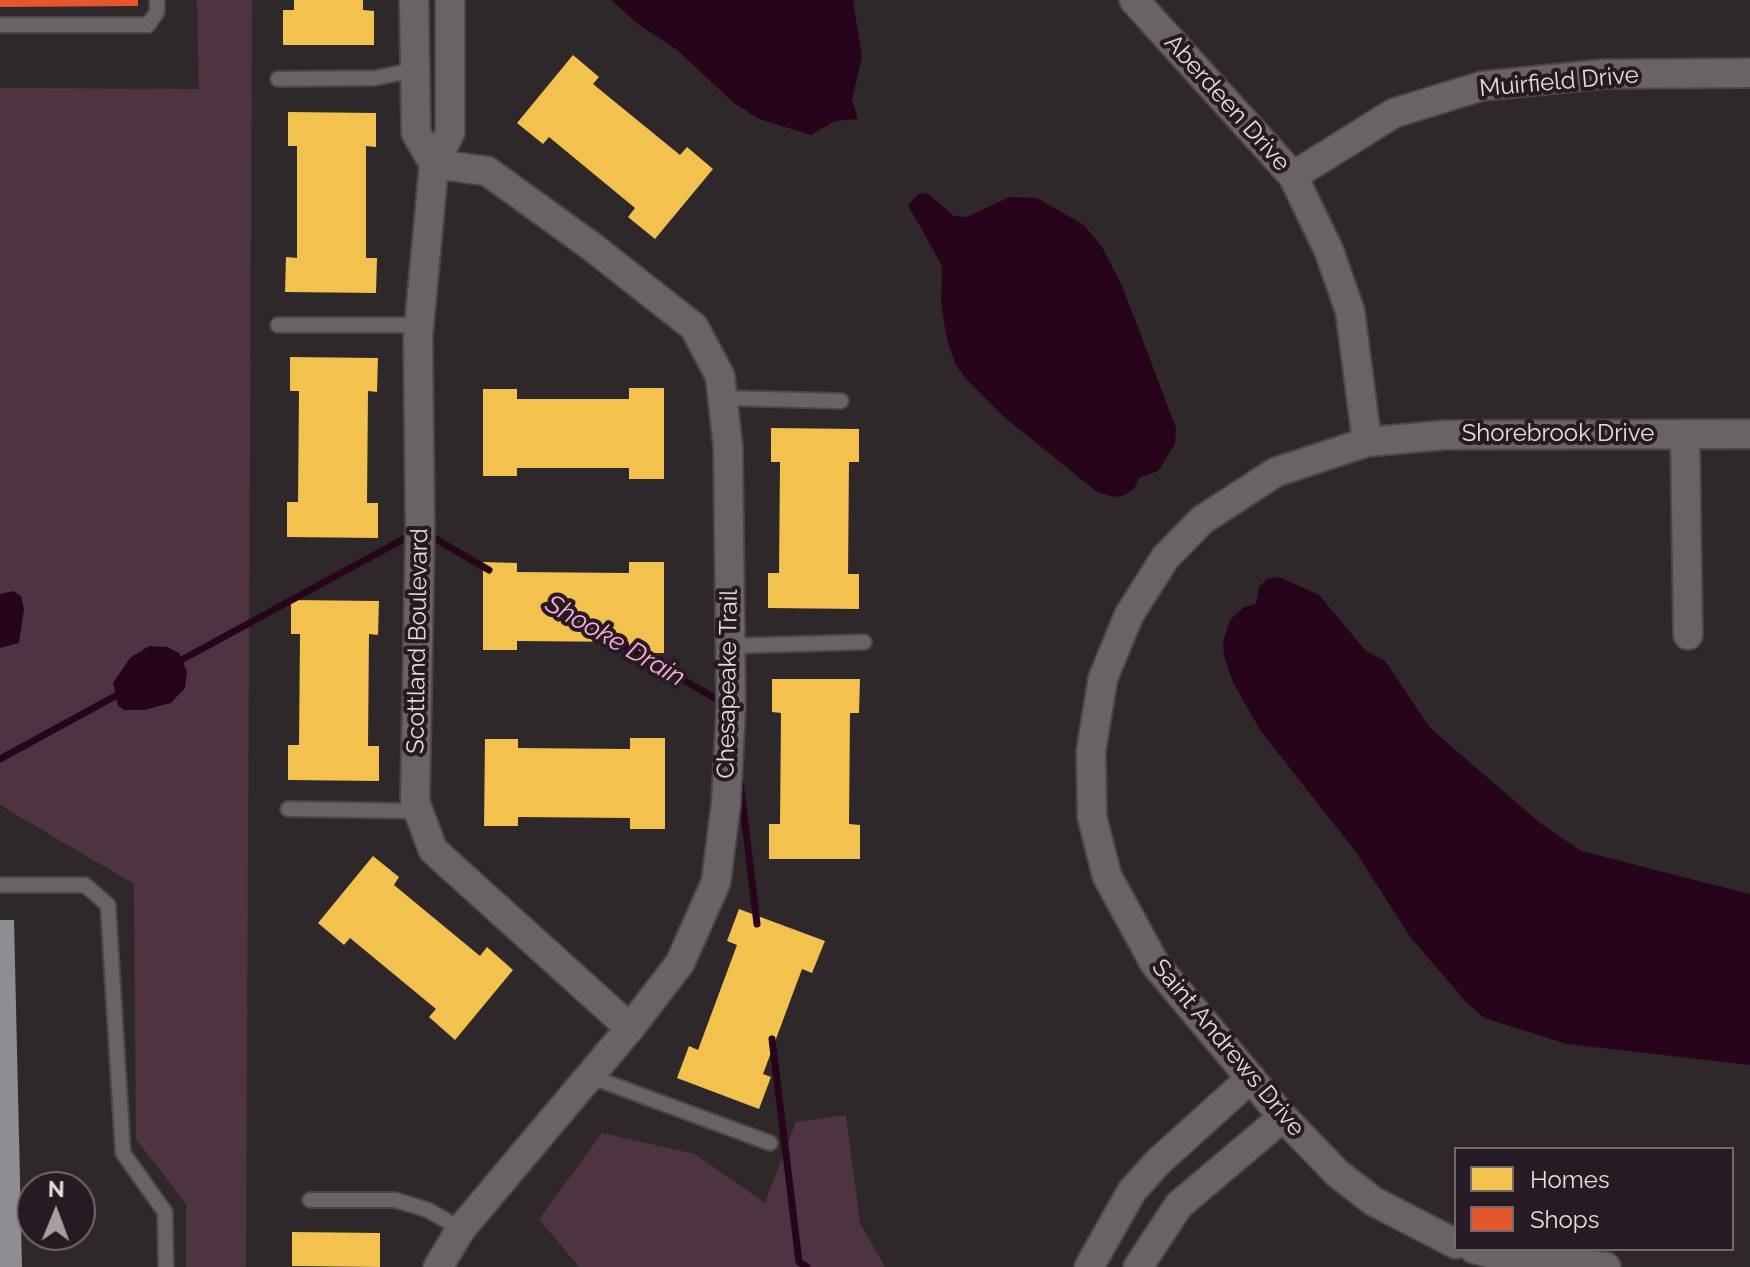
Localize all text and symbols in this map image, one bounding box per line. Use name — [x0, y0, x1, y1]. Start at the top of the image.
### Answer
street label: Aberdeen Drive — [1158, 29, 1296, 177]
street label: Muirfield Drive — [1478, 61, 1640, 103]
street label: Shorebrook Drive — [1462, 420, 1654, 448]
street label: Scottland Boulevard — [402, 528, 434, 754]
water label: Shooke Drain — [540, 589, 690, 693]
street label: Chesapeake Trail — [712, 589, 744, 779]
street label: Saint Andrews Drive — [1146, 954, 1310, 1142]
legend — [1454, 1147, 1734, 1251]
text: Homes — [1530, 1165, 1610, 1194]
north arrow — [16, 1171, 96, 1251]
text: N — [48, 1176, 65, 1202]
text: Shops — [1530, 1205, 1599, 1234]

